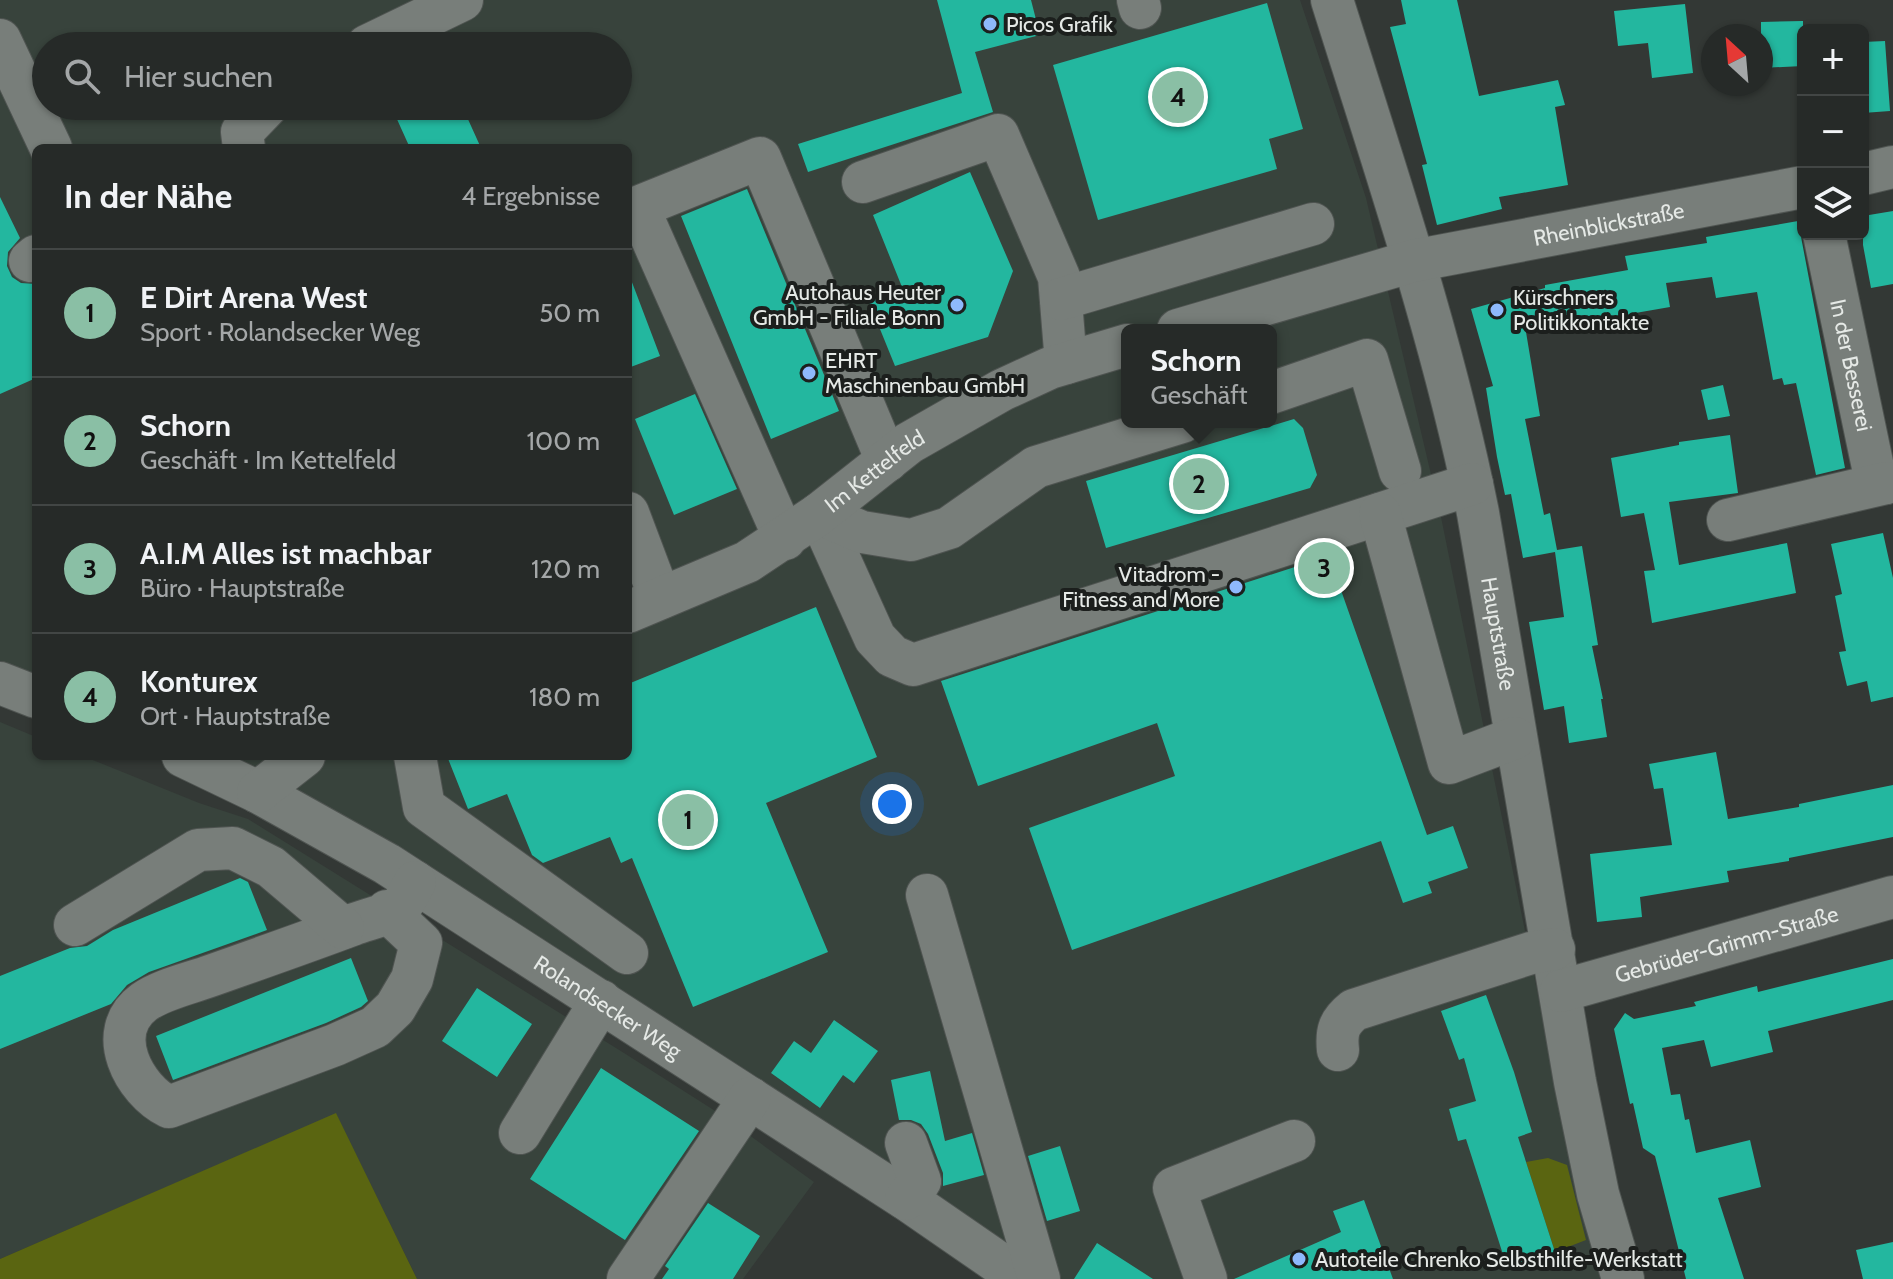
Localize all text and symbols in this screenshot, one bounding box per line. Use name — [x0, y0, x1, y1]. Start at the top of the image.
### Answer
place label: Picos Grafik — [1006, 11, 1113, 38]
marker: Picos Grafik — [981, 15, 999, 33]
north arrow — [1701, 24, 1773, 96]
map controls — [1797, 24, 1869, 240]
button: + — [1797, 24, 1869, 96]
search box — [32, 32, 632, 120]
icon: search — [60, 54, 104, 98]
text: Hier suchen — [124, 58, 273, 95]
pin: 4 — [1152, 67, 1204, 127]
button: − — [1797, 96, 1869, 168]
button: layers — [1797, 168, 1869, 240]
text: In der Nähe — [64, 175, 232, 217]
text: 4 Ergebnisse — [461, 180, 600, 212]
street label: Rheinblickstraße — [1531, 197, 1686, 252]
text: E Dirt Arena West — [140, 279, 368, 316]
place label: Autohaus Heuter GmbH - Filiale Bonn — [753, 279, 941, 331]
place label: Kürschners Politikkontakte — [1513, 284, 1649, 336]
marker: Autohaus Heuter GmbH - Filiale Bonn — [948, 296, 966, 314]
text: 1 — [85, 297, 95, 329]
text: 50 m — [539, 297, 600, 329]
street label: In der Besserei — [1824, 297, 1878, 434]
marker: Kürschners Politikkontakte — [1488, 301, 1506, 319]
text: Sport · Rolandsecker Weg — [140, 316, 420, 348]
popup — [1121, 324, 1277, 428]
text: Schorn — [1150, 342, 1242, 379]
place label: EHRT Maschinenbau GmbH — [825, 347, 1025, 399]
marker: EHRT Maschinenbau GmbH — [800, 364, 818, 382]
text: Geschäft — [1150, 379, 1248, 411]
text: Schorn — [140, 407, 231, 444]
street label: Im Kettelfeld — [819, 424, 929, 518]
text: 2 — [83, 425, 97, 457]
text: 100 m — [527, 425, 600, 457]
text: Geschäft · Im Kettelfeld — [140, 444, 396, 476]
pin: 2 — [1173, 454, 1225, 514]
text: A.I.M Alles ist machbar — [140, 535, 431, 572]
pin: 3 — [1298, 538, 1350, 598]
text: 3 — [83, 553, 97, 585]
text: 120 m — [531, 553, 600, 585]
place label: Vitadrom - Fitness and More — [1062, 561, 1220, 613]
text: Büro · Hauptstraße — [140, 572, 345, 604]
street label: Hauptstraße — [1475, 575, 1521, 693]
marker: Vitadrom - Fitness and More — [1227, 578, 1245, 596]
text: Konturex — [140, 663, 258, 700]
text: 4 — [82, 681, 98, 713]
text: 180 m — [529, 681, 600, 713]
text: Ort · Hauptstraße — [140, 700, 330, 732]
your location — [872, 784, 912, 824]
pin: 1 — [662, 790, 714, 850]
street label: Gebrüder-Grimm-Straße — [1612, 900, 1841, 989]
street label: Rolandsecker Weg — [529, 950, 688, 1065]
place label: Autoteile Chrenko Selbsthilfe-Werkstatt — [1315, 1246, 1683, 1273]
marker: Autoteile Chrenko Selbsthilfe-Werkstatt — [1290, 1250, 1308, 1268]

